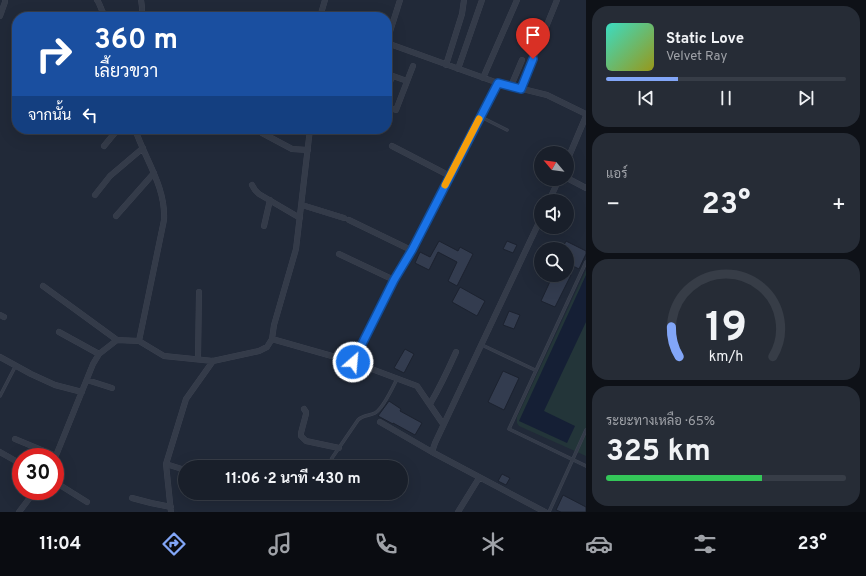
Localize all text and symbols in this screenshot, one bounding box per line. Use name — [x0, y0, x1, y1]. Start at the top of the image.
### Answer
pin — [516, 18, 550, 59]
text: 360 m — [94, 23, 178, 59]
icon: arrive — [522, 24, 544, 46]
icon: right — [28, 28, 80, 80]
text: Static Love — [666, 30, 744, 49]
text: Velvet Ray — [666, 49, 727, 65]
text: เลี้ยวขวา — [94, 61, 158, 84]
icon: previous — [635, 87, 657, 109]
icon: pause — [715, 87, 737, 109]
icon: next — [795, 87, 817, 109]
icon: left — [79, 104, 101, 126]
text: จากนั้น — [28, 107, 71, 126]
north arrow — [534, 146, 574, 186]
map controls — [534, 146, 574, 282]
text: แอร์ — [606, 167, 627, 183]
text: 23° — [702, 187, 750, 224]
text: − — [606, 192, 620, 219]
text: + — [832, 192, 846, 219]
button: sound — [534, 194, 574, 234]
button: search — [534, 242, 574, 282]
text: 19 — [705, 303, 747, 356]
position arrow — [332, 341, 374, 383]
text: km/h — [709, 348, 743, 366]
text: ระยะทางเหลือ · 65% — [606, 414, 715, 430]
text: 325 km — [606, 434, 711, 471]
speed limit sign: 30 — [12, 448, 64, 500]
text: 11:06 · 2 นาที · 430 m — [225, 470, 361, 489]
icon: directions — [160, 530, 188, 558]
icon: music — [266, 530, 294, 558]
icon: phone — [372, 530, 400, 558]
icon: climate — [479, 530, 507, 558]
icon: car — [585, 530, 613, 558]
icon: filters — [691, 530, 719, 558]
text: 11:04 — [39, 533, 81, 556]
text: 23° — [798, 533, 827, 556]

